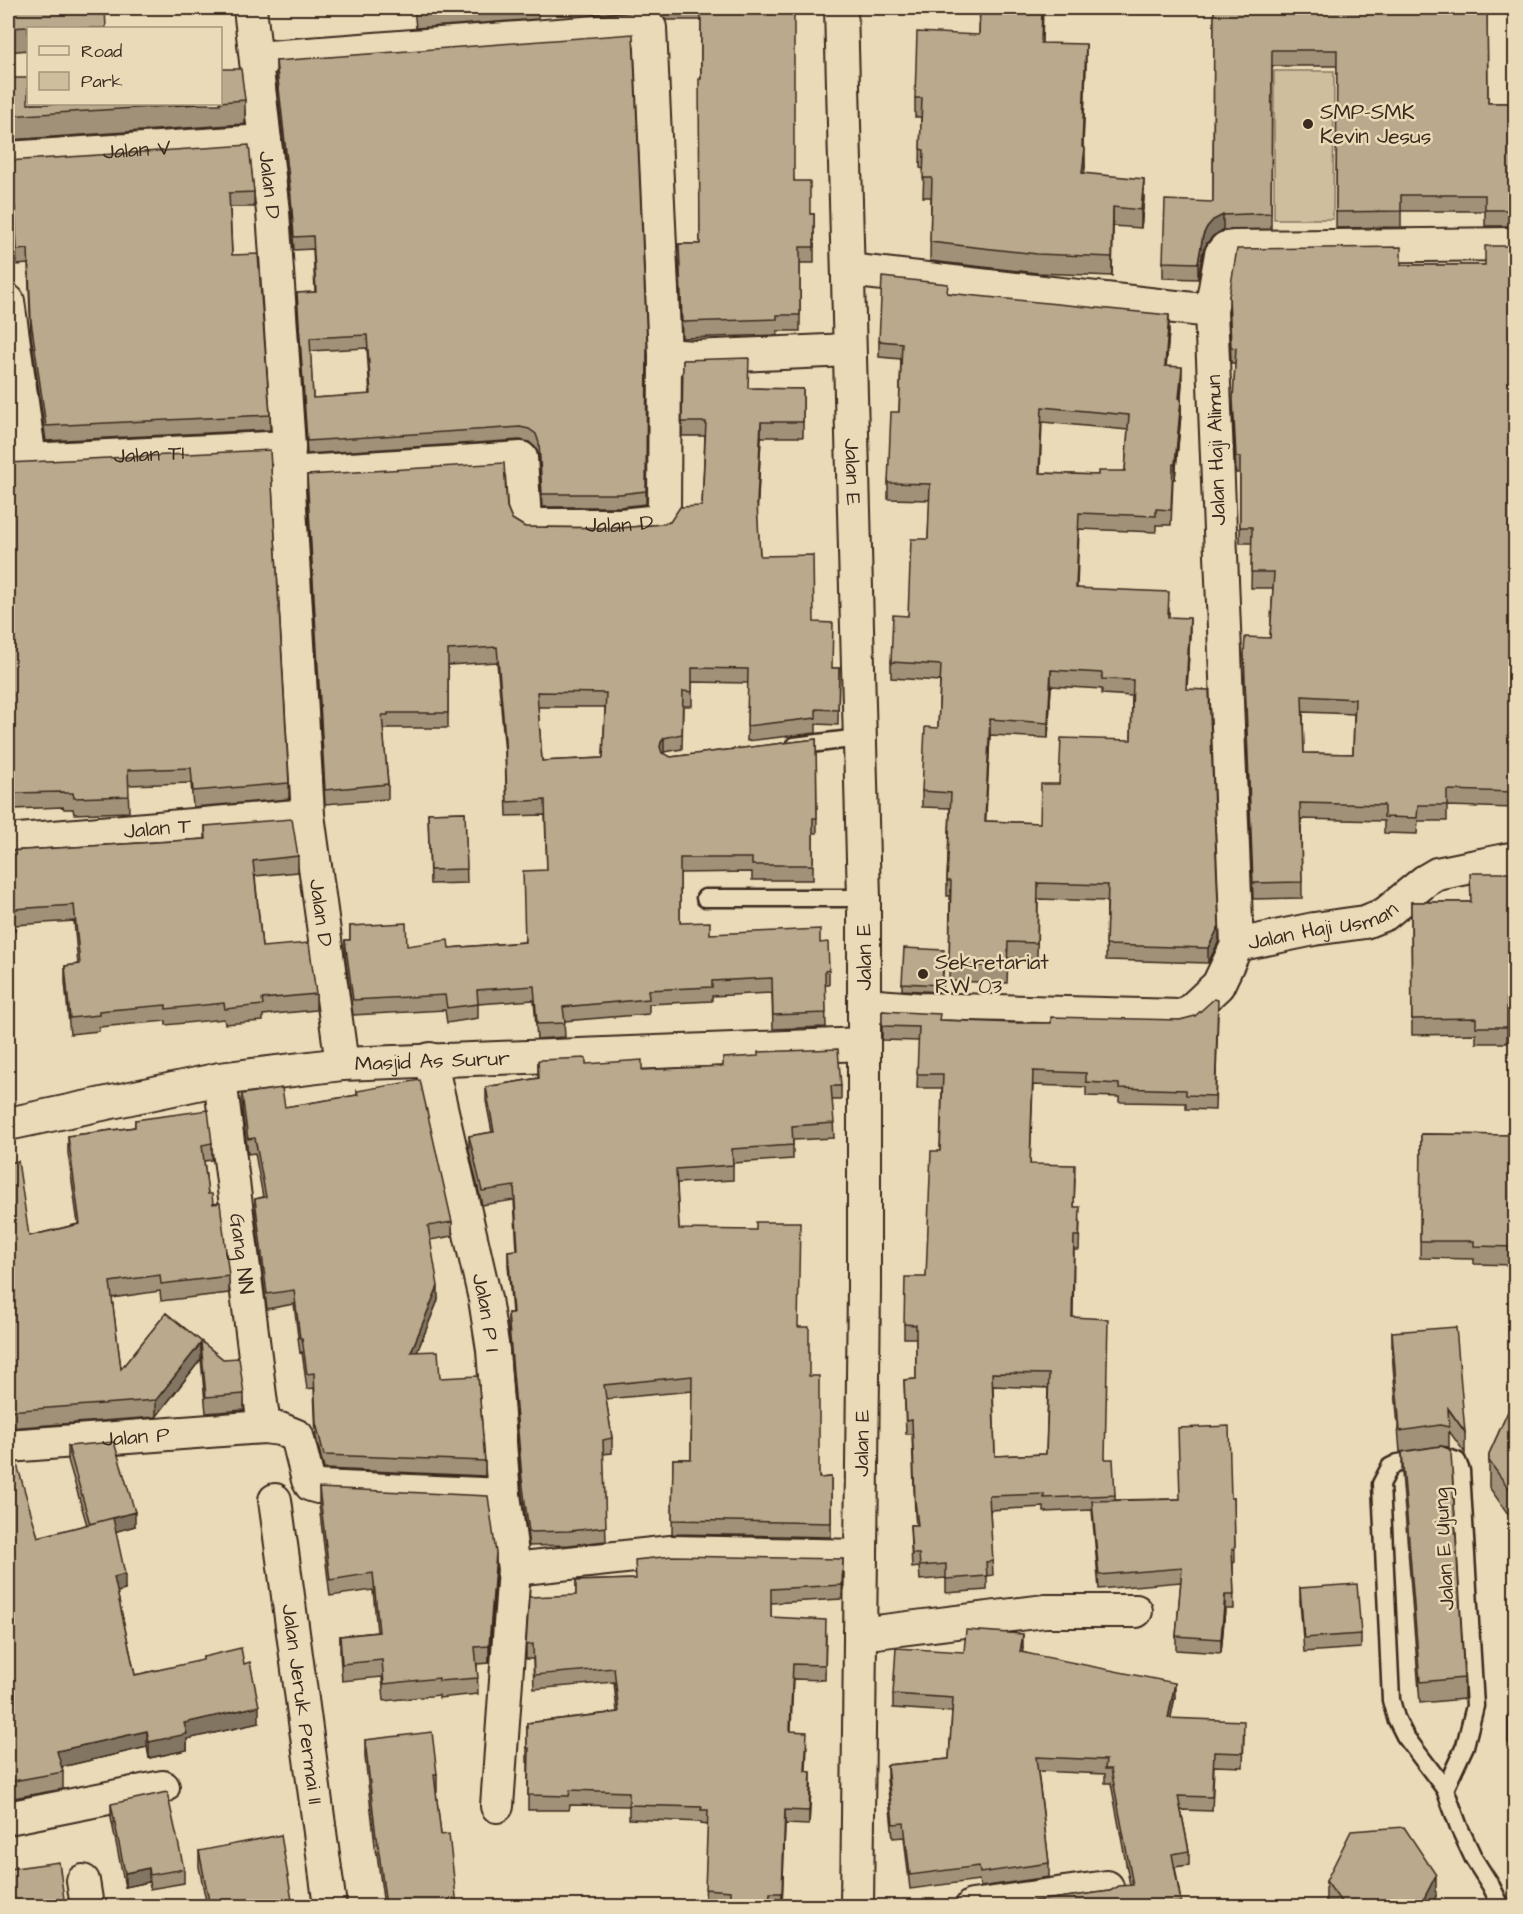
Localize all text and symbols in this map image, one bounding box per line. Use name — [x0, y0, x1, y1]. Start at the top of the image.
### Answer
legend — [27, 27, 222, 105]
text: Road — [81, 39, 122, 64]
text: Park — [81, 69, 123, 94]
place label: SMP-SMK Kevin Jesus — [1320, 98, 1431, 151]
marker: SMP-SMK Kevin Jesus — [1301, 117, 1315, 131]
street label: Jalan V — [102, 133, 172, 166]
street label: Jalan D — [252, 149, 288, 220]
street label: Jalan Haji Alimun — [1199, 374, 1233, 526]
street label: Jalan T1 — [113, 438, 185, 470]
street label: Jalan E — [838, 438, 868, 506]
street label: Jalan D — [585, 507, 655, 540]
street label: Jalan T — [122, 811, 193, 845]
street label: Jalan D — [302, 877, 340, 949]
street label: Jalan Haji Usman — [1245, 895, 1404, 957]
street label: Jalan E — [850, 923, 879, 991]
place label: Sekretariat RW 03 — [935, 948, 1049, 1001]
marker: Sekretariat RW 03 — [916, 967, 930, 981]
street label: Masjid As Surur — [354, 1043, 511, 1078]
street label: Gang NN — [223, 1211, 262, 1296]
street label: Jalan P I — [465, 1270, 508, 1353]
street label: Jalan E — [847, 1409, 877, 1477]
street label: Jalan P — [101, 1420, 171, 1454]
street label: Jalan E Ujung — [1426, 1487, 1464, 1611]
street label: Jalan Jeruk Permai II — [275, 1602, 331, 1806]

